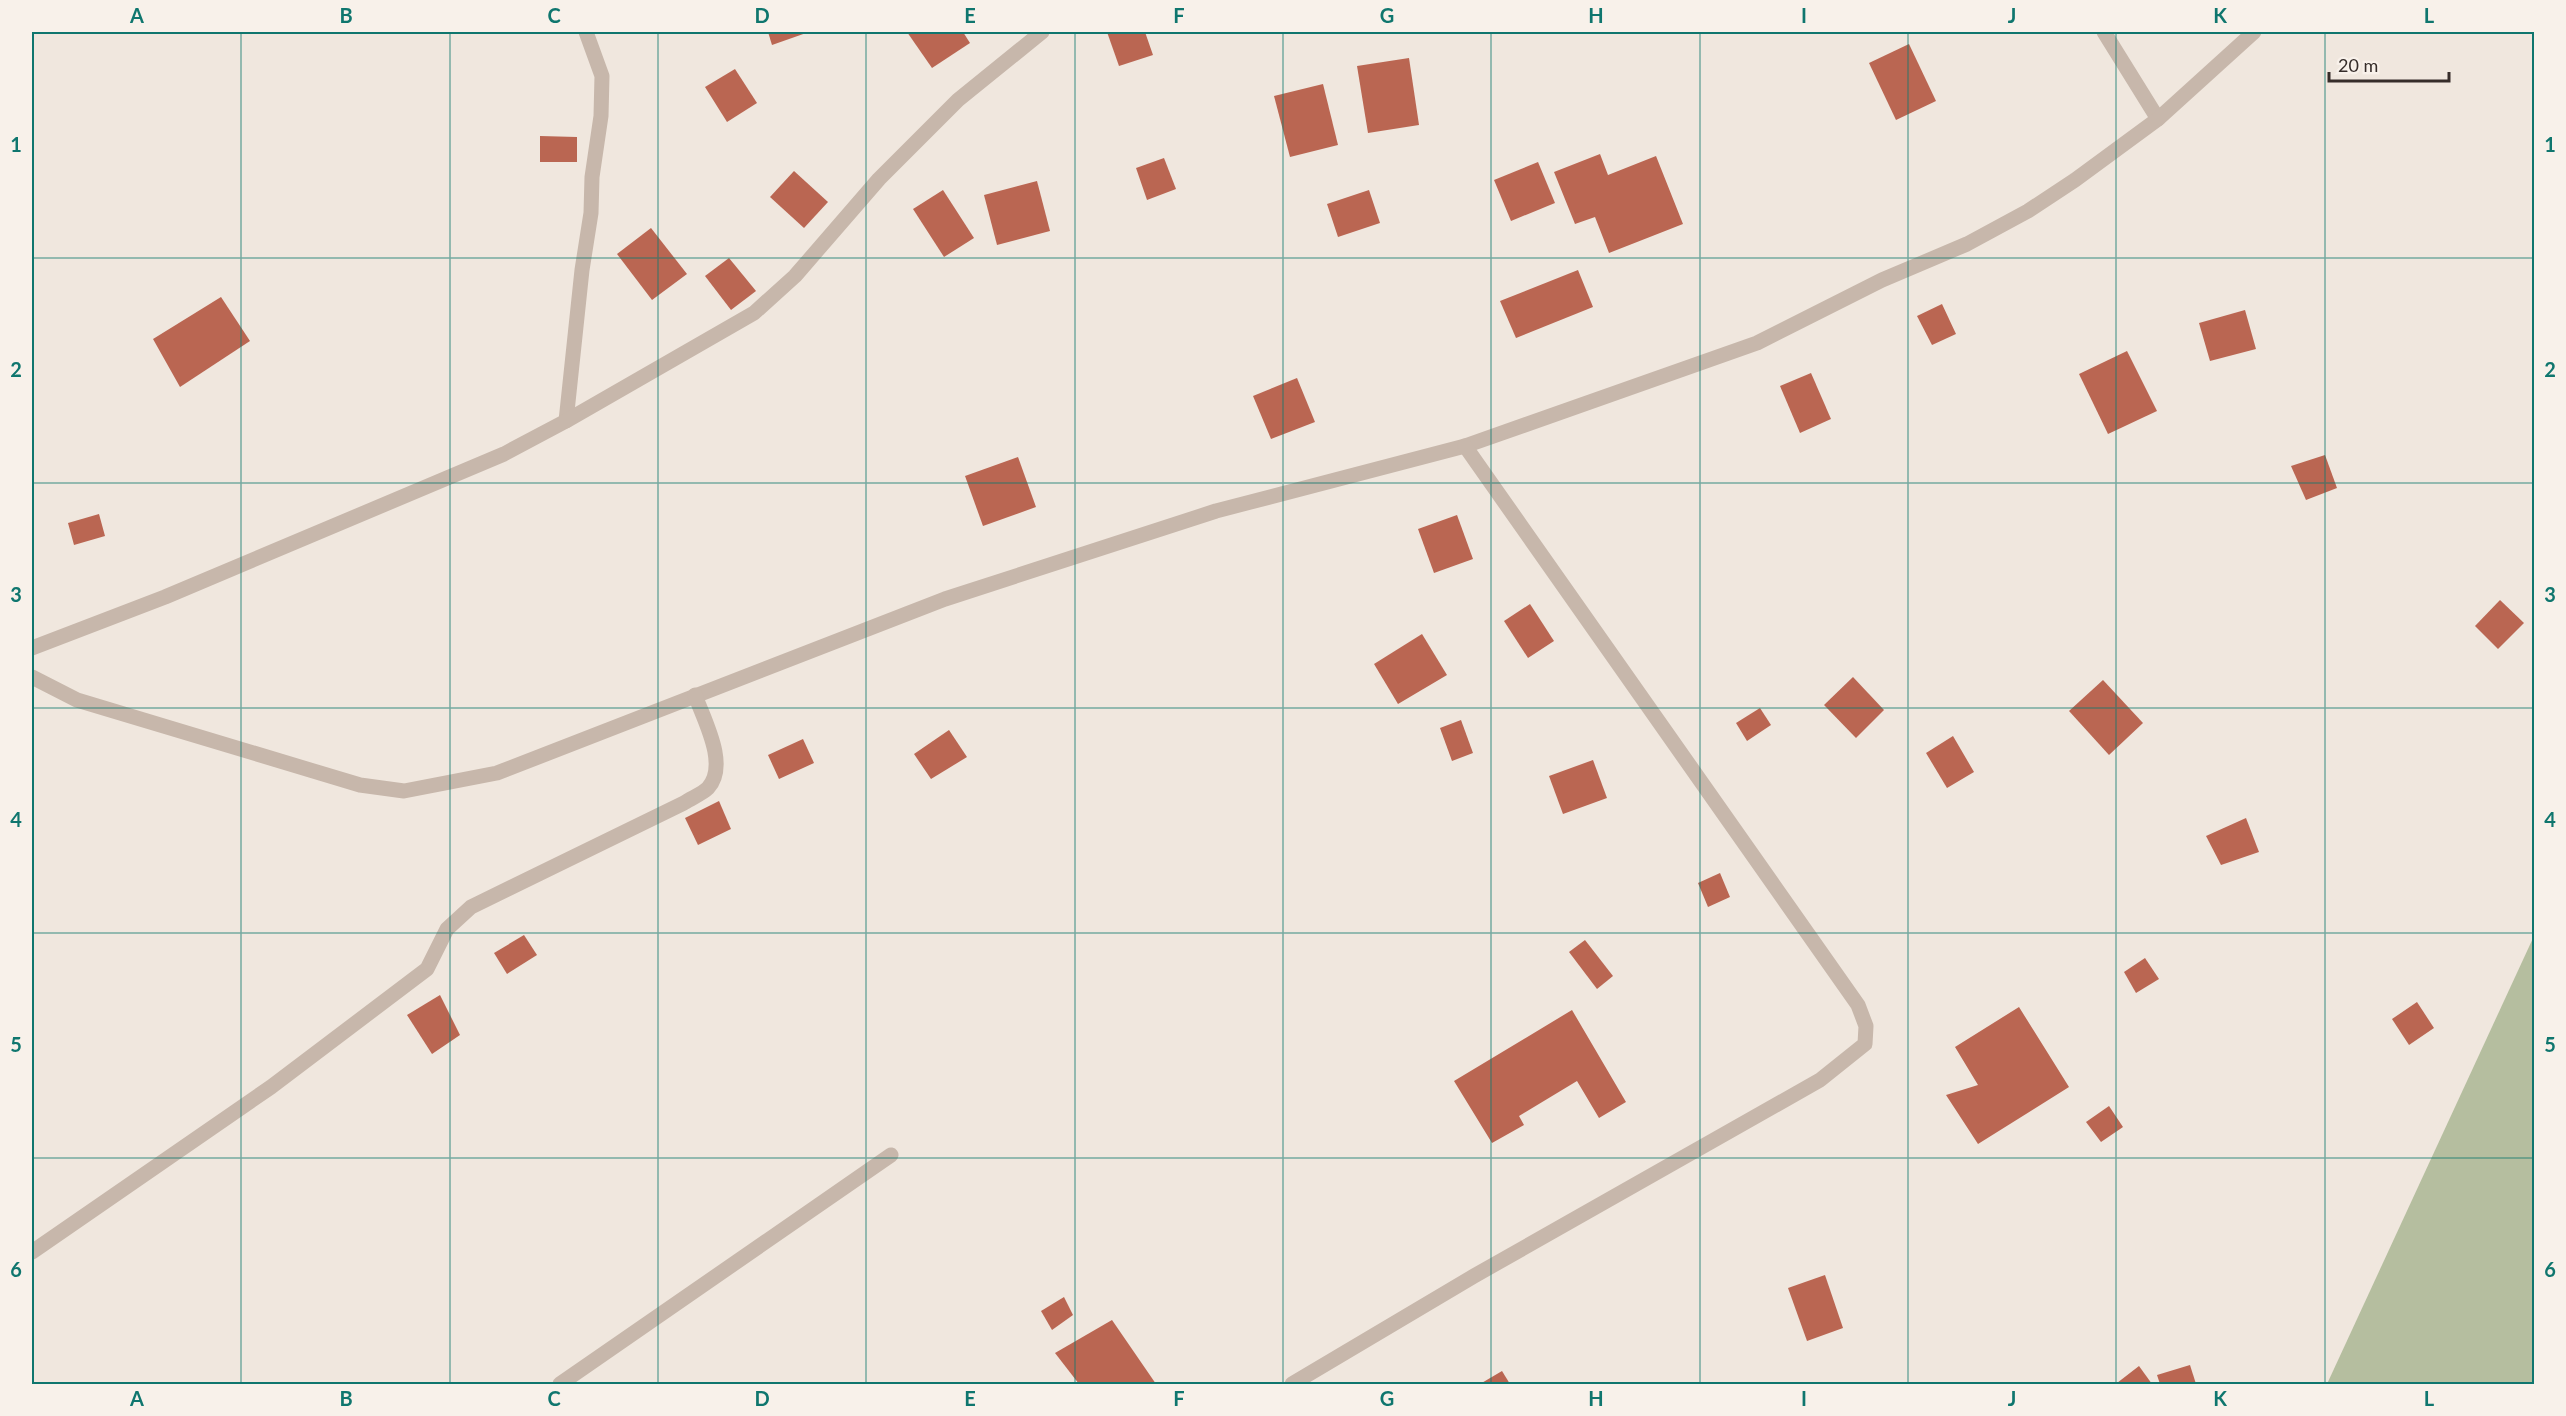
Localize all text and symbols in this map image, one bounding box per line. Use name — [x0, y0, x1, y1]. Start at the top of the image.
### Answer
text: A — [129, 3, 144, 27]
text: B — [339, 3, 353, 27]
text: C — [547, 3, 561, 27]
text: D — [754, 3, 770, 27]
text: E — [964, 3, 976, 27]
text: F — [1173, 3, 1185, 27]
text: G — [1380, 3, 1394, 27]
text: H — [1588, 3, 1604, 27]
text: I — [1801, 3, 1807, 27]
text: J — [2008, 3, 2016, 27]
text: K — [2213, 3, 2227, 27]
text: L — [2424, 3, 2435, 27]
scale bar — [2329, 45, 2449, 83]
text: 20 m — [2338, 54, 2378, 76]
text: 1 — [10, 132, 22, 156]
text: 1 — [2544, 132, 2556, 156]
text: 2 — [10, 357, 22, 381]
text: 2 — [2544, 357, 2556, 381]
text: 3 — [10, 582, 22, 606]
text: 3 — [2544, 582, 2556, 606]
text: 4 — [10, 807, 22, 831]
text: 4 — [2544, 807, 2556, 831]
text: 5 — [10, 1032, 22, 1056]
text: 5 — [2544, 1032, 2556, 1056]
text: 6 — [10, 1257, 22, 1281]
text: 6 — [2544, 1257, 2556, 1281]
text: A — [129, 1386, 144, 1410]
text: B — [339, 1386, 353, 1410]
text: C — [547, 1386, 561, 1410]
text: D — [754, 1386, 770, 1410]
text: E — [964, 1386, 976, 1410]
text: F — [1173, 1386, 1185, 1410]
text: G — [1380, 1386, 1394, 1410]
text: H — [1588, 1386, 1604, 1410]
text: I — [1801, 1386, 1807, 1410]
text: J — [2008, 1386, 2016, 1410]
text: K — [2213, 1386, 2227, 1410]
text: L — [2424, 1386, 2435, 1410]

